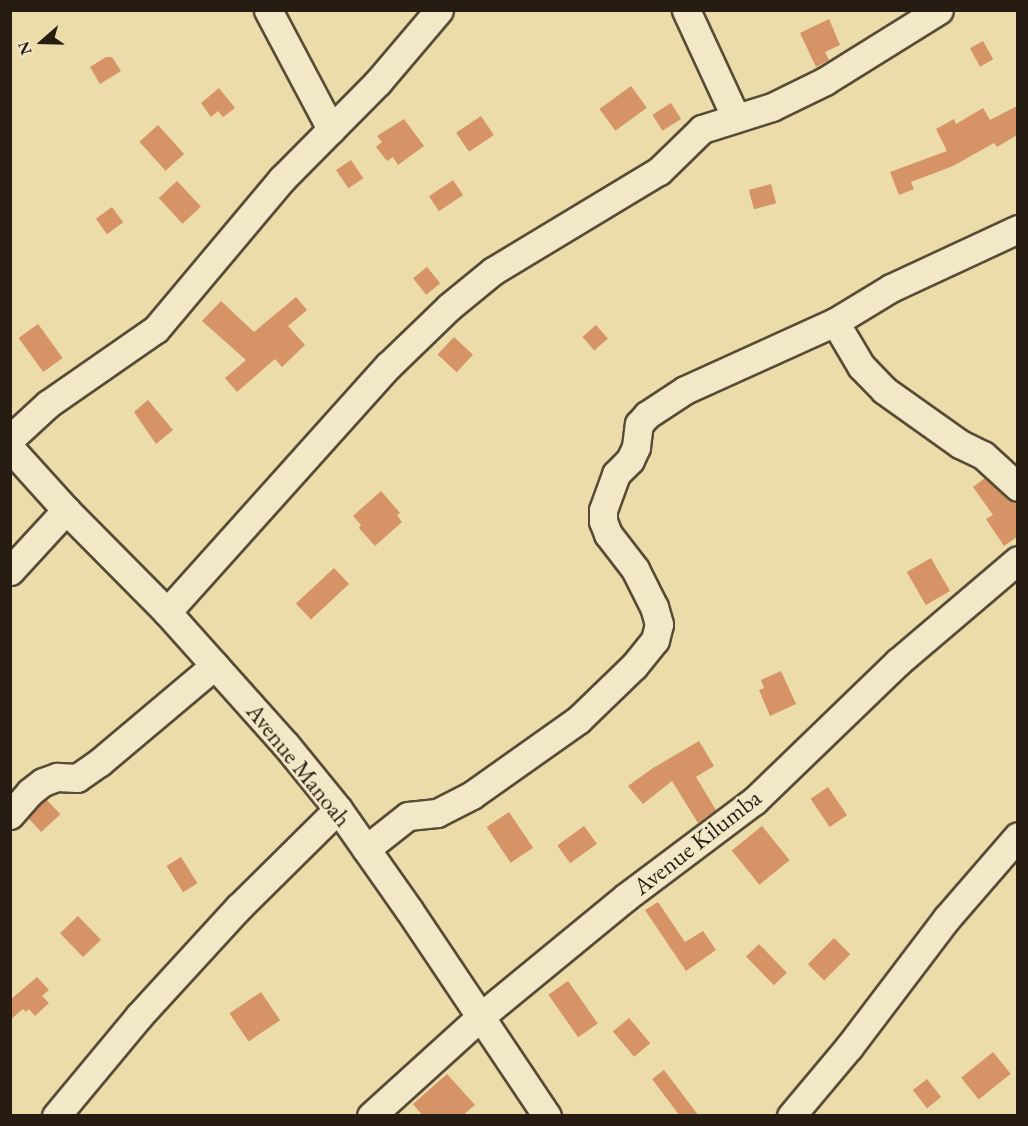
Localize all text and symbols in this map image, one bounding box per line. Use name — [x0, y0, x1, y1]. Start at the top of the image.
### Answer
north arrow — [12, 12, 72, 72]
text: N — [13, 39, 37, 58]
street label: Avenue Manoah — [240, 697, 358, 833]
street label: Avenue Kilumba — [627, 783, 767, 901]

